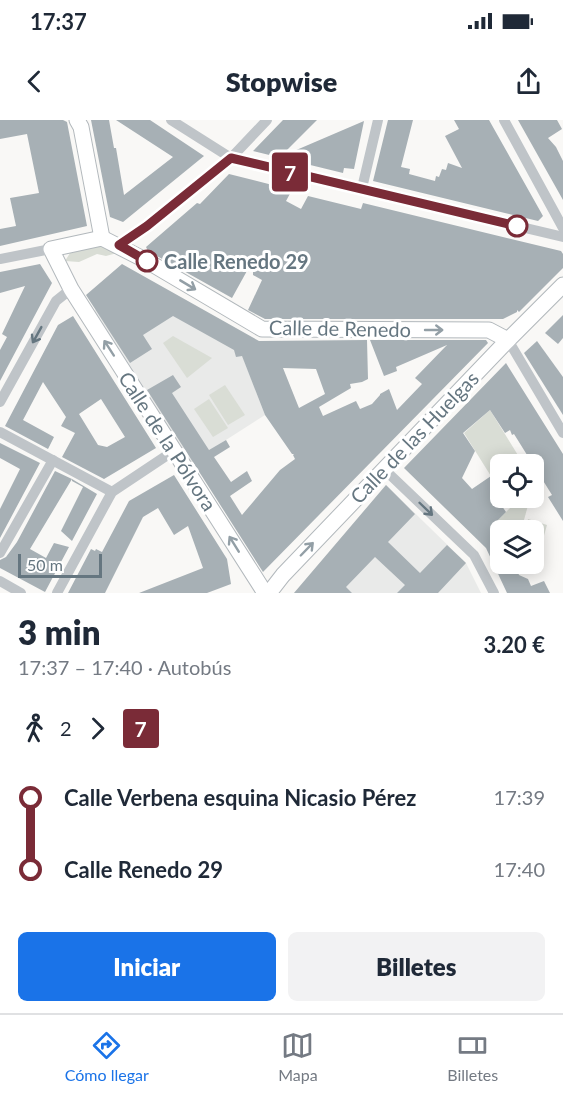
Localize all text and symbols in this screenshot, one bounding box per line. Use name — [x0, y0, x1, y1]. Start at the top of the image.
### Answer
text: 17:37 — [30, 8, 87, 35]
icon: back — [18, 65, 51, 98]
text: Stopwise — [226, 65, 337, 98]
icon: share — [512, 65, 545, 98]
line badge: 7 — [270, 152, 310, 192]
text: 7 — [284, 160, 296, 185]
unlabelled marker — [506, 215, 528, 237]
place label: Calle Renedo 29 — [164, 249, 309, 273]
marker: Calle Renedo 29 — [136, 250, 158, 272]
one-way arrow — [179, 280, 196, 292]
street label: Calle de Renedo — [269, 315, 411, 341]
one-way arrow — [423, 324, 443, 336]
one-way arrow — [31, 326, 43, 343]
one-way arrow — [103, 340, 115, 357]
street label: Calle de las Huelgas — [345, 366, 483, 508]
street label: Calle de la Pólvora — [114, 367, 222, 515]
map controls — [490, 454, 544, 574]
button: locate — [490, 454, 544, 508]
one-way arrow — [419, 502, 434, 517]
button: layers — [490, 520, 544, 574]
one-way arrow — [228, 536, 240, 553]
one-way arrow — [300, 541, 315, 556]
scale bar — [18, 551, 102, 579]
text: 50 m — [27, 555, 63, 574]
text: 3 min — [18, 612, 100, 652]
text: 3.20 € — [483, 631, 545, 658]
text: 17:37 – 17:40 · Autobús — [18, 655, 231, 679]
icon: walk — [18, 712, 51, 745]
icon: forward — [81, 712, 114, 745]
text: 2 — [60, 716, 72, 740]
text: 7 — [135, 716, 147, 741]
text: Calle Verbena esquina Nicasio Pérez — [64, 784, 416, 811]
text: 17:39 — [494, 785, 545, 809]
text: Calle Renedo 29 — [64, 856, 223, 883]
text: 17:40 — [494, 857, 545, 881]
button: Iniciar — [18, 932, 276, 1001]
button: Billetes — [288, 932, 545, 1001]
tab: Cómo llegar — [65, 1029, 149, 1084]
tab: Mapa — [278, 1029, 318, 1084]
tab: Billetes — [447, 1029, 498, 1084]

